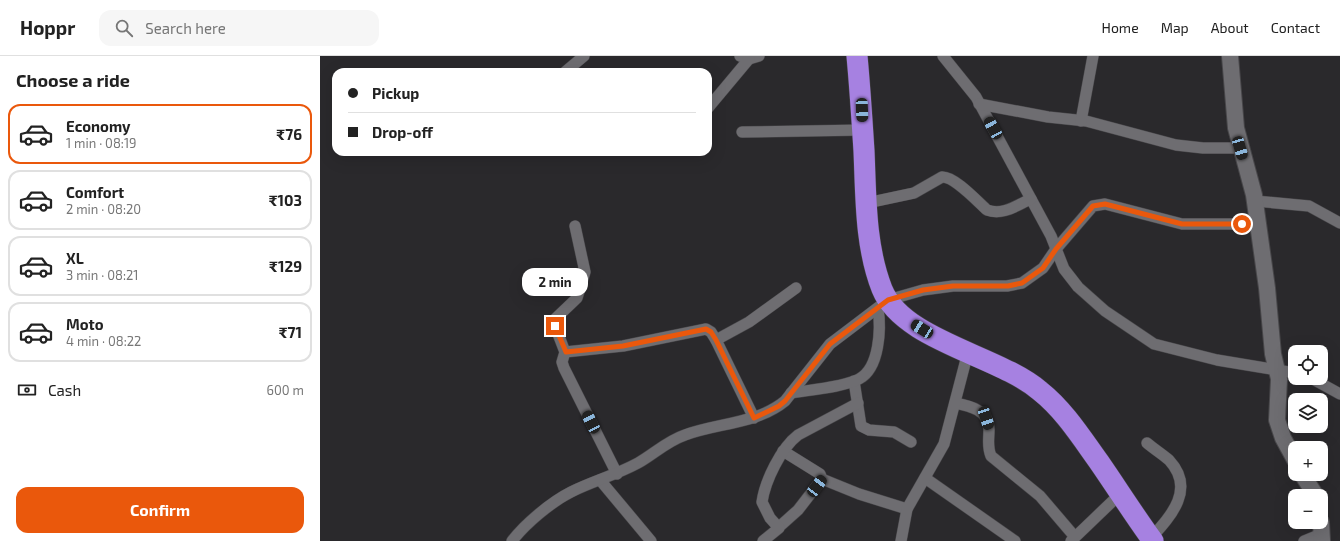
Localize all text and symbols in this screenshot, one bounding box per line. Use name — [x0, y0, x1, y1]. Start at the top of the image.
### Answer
search box — [99, 10, 379, 46]
text: Hoppr — [20, 16, 75, 39]
icon: search — [113, 17, 135, 39]
text: Search here — [145, 19, 226, 37]
text: Home — [1102, 19, 1139, 36]
text: Map — [1161, 19, 1189, 36]
text: About — [1211, 19, 1249, 36]
text: Contact — [1271, 19, 1320, 36]
text: Choose a ride — [16, 69, 130, 91]
text: Pickup — [372, 84, 419, 102]
car — [856, 98, 868, 122]
car — [982, 115, 1004, 141]
icon: car — [18, 116, 54, 152]
text: Economy — [66, 117, 131, 135]
text: Drop-off — [372, 123, 433, 141]
text: ₹76 — [276, 125, 302, 143]
text: 1 min · 08:19 — [66, 135, 137, 151]
car — [1231, 135, 1249, 161]
icon: car — [18, 182, 54, 218]
text: Comfort — [66, 183, 124, 201]
text: ₹103 — [269, 191, 302, 209]
text: 2 min · 08:20 — [66, 201, 141, 217]
route start — [1233, 215, 1251, 233]
icon: car — [18, 248, 54, 284]
text: XL — [66, 249, 84, 267]
text: ₹129 — [269, 257, 302, 275]
text: 3 min · 08:21 — [66, 267, 138, 283]
callout: 2 min — [522, 268, 588, 296]
text: 2 min — [538, 274, 572, 290]
icon: car — [18, 314, 54, 350]
text: Moto — [66, 315, 104, 333]
route end — [546, 317, 564, 335]
car — [909, 318, 935, 340]
text: ₹71 — [279, 323, 302, 341]
text: 4 min · 08:22 — [66, 333, 141, 349]
map controls — [1288, 345, 1328, 529]
button: locate — [1288, 345, 1328, 385]
icon: cash — [16, 379, 38, 401]
text: Cash — [48, 381, 81, 399]
text: 600 m — [267, 382, 304, 398]
button: layers — [1288, 393, 1328, 433]
car — [977, 405, 995, 431]
car — [580, 409, 602, 435]
button: + — [1288, 441, 1328, 481]
car — [805, 473, 829, 499]
button: Confirm — [16, 487, 304, 533]
button: − — [1288, 489, 1328, 529]

